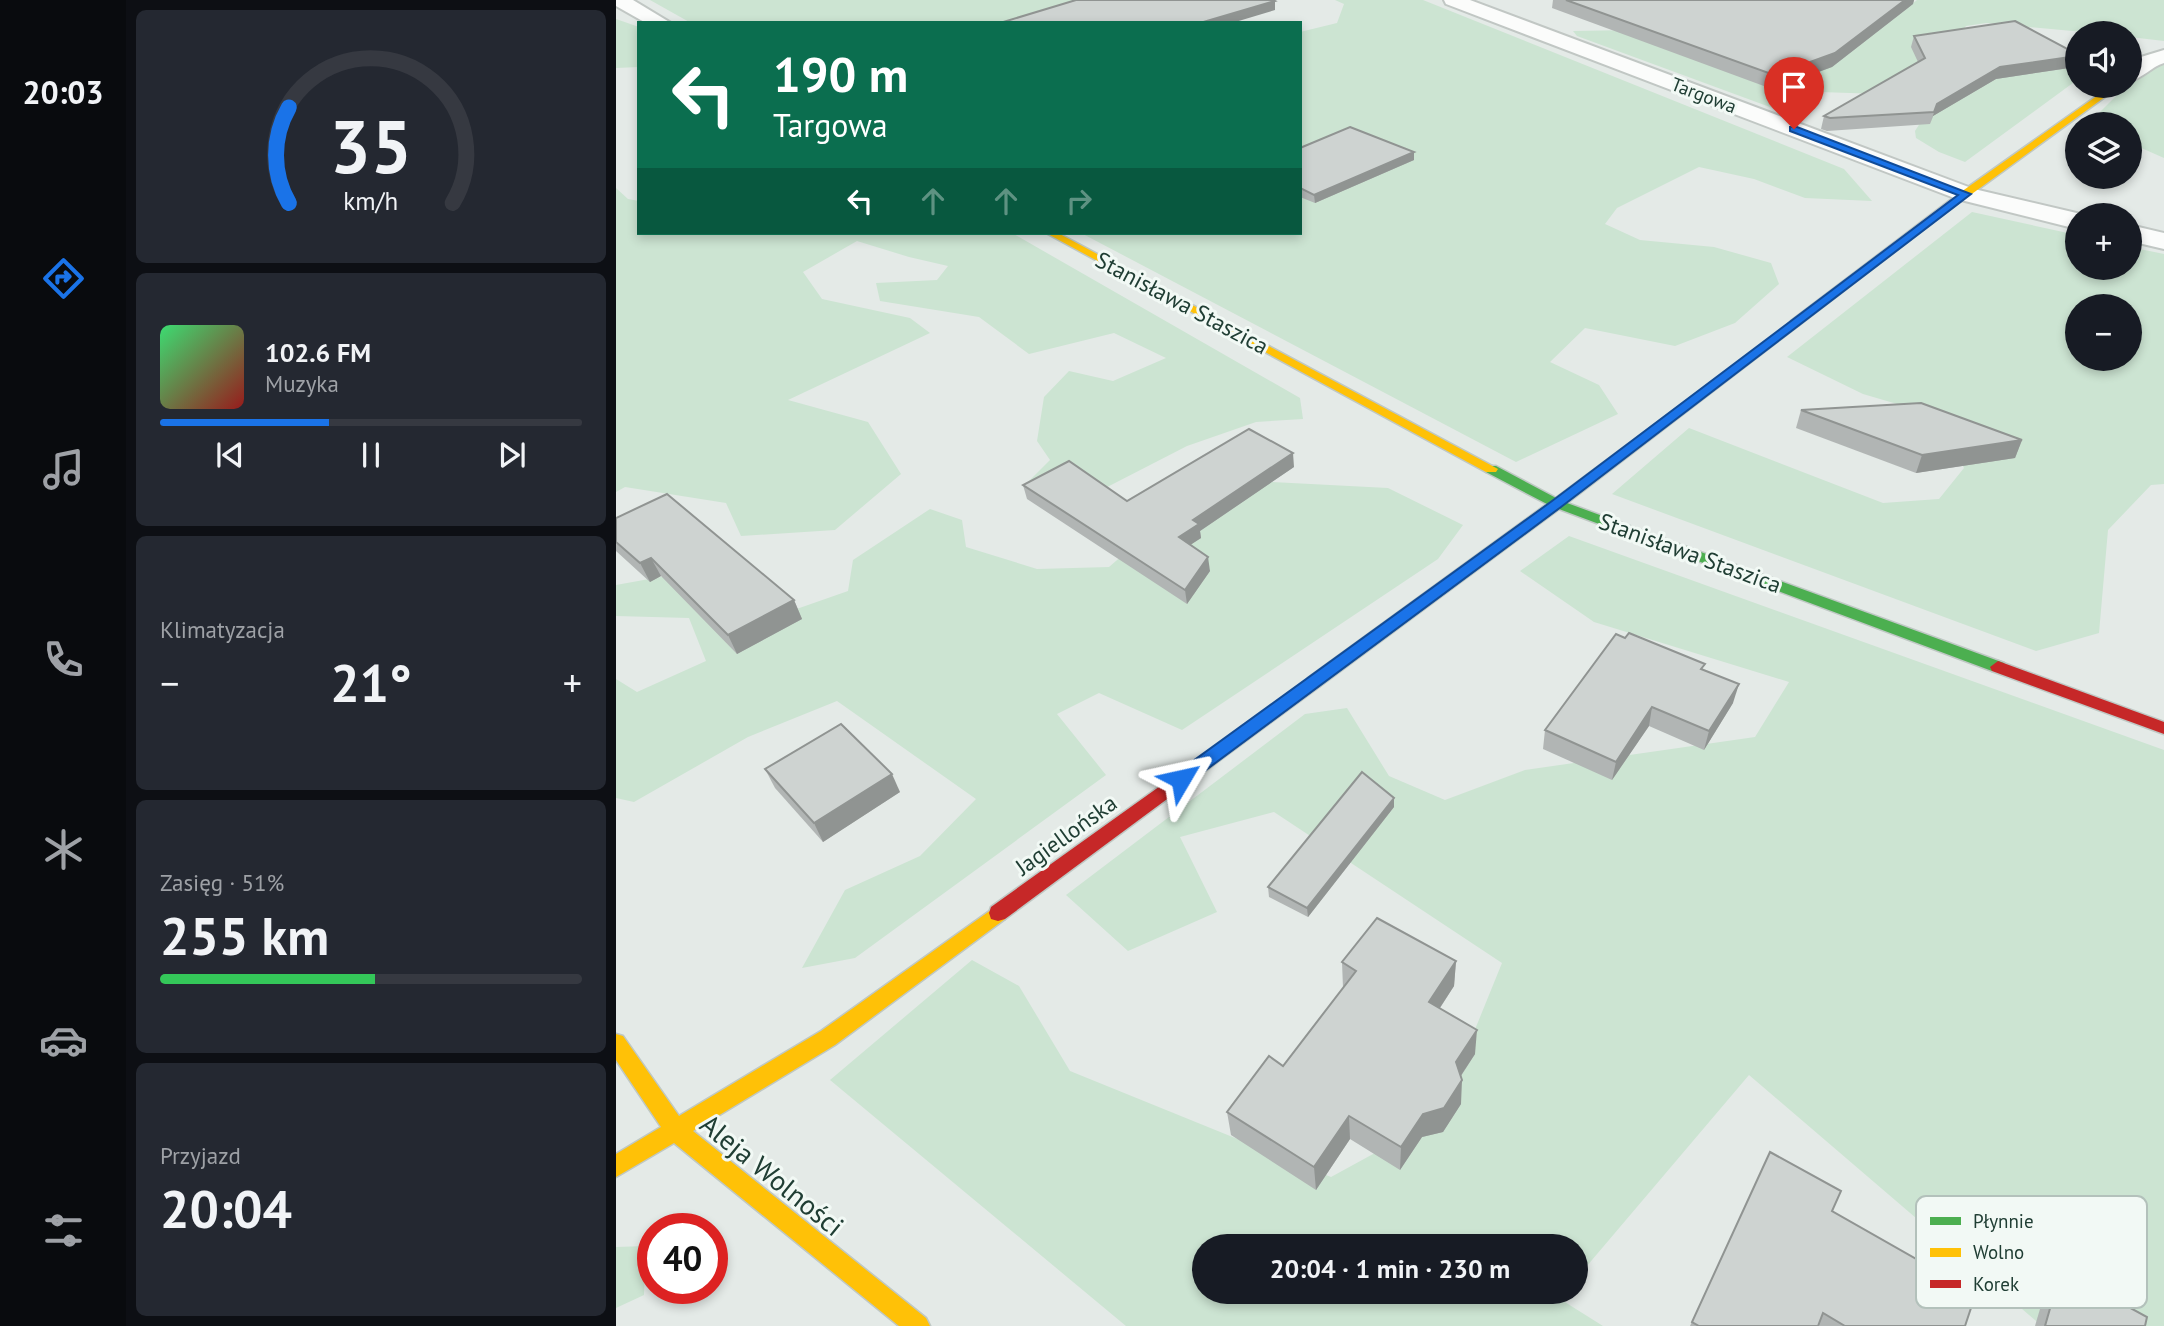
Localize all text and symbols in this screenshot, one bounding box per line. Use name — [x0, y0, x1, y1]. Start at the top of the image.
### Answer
map controls — [2065, 21, 2142, 371]
button: sound — [2065, 21, 2142, 98]
text: 190 m — [773, 42, 908, 106]
icon: left — [658, 49, 749, 140]
pin — [1764, 57, 1824, 129]
icon: arrive — [1775, 68, 1813, 106]
text: 20:03 — [22, 71, 104, 113]
street label: Targowa — [1668, 72, 1740, 118]
text: 35 — [330, 99, 412, 193]
text: Targowa — [773, 104, 888, 146]
button: layers — [2065, 112, 2142, 189]
icon: left — [841, 182, 879, 220]
icon: ahead — [914, 182, 952, 220]
icon: ahead — [987, 182, 1025, 220]
icon: right — [1060, 182, 1098, 220]
text: km/h — [344, 184, 398, 216]
button: + — [2065, 203, 2142, 280]
street label: Stanisława Staszica — [1091, 245, 1274, 360]
icon: directions — [39, 254, 88, 303]
button: − — [2065, 294, 2142, 371]
text: 102.6 FM — [265, 336, 371, 369]
text: Muzyka — [265, 369, 339, 398]
icon: previous — [211, 436, 249, 474]
icon: pause — [352, 436, 390, 474]
icon: next — [493, 436, 531, 474]
icon: music — [39, 445, 88, 494]
street label: Stanisława Staszica — [1595, 506, 1785, 599]
text: Klimatyzacja — [160, 615, 285, 644]
icon: phone — [39, 635, 88, 684]
text: 21° — [330, 649, 412, 716]
text: − — [160, 658, 179, 707]
text: + — [563, 658, 582, 707]
position arrow — [1144, 742, 1218, 816]
street label: Jagiellońska — [1008, 788, 1122, 882]
icon: climate — [39, 825, 88, 874]
text: Zasięg · 51% — [160, 868, 284, 897]
text: 255 km — [160, 902, 329, 969]
icon: car — [39, 1016, 88, 1065]
street label: Aleja Wolności — [693, 1105, 852, 1244]
text: Przyjazd — [160, 1141, 241, 1170]
text: 20:04 — [160, 1175, 292, 1242]
legend — [1916, 1196, 2147, 1308]
icon: filters — [39, 1206, 88, 1255]
text: Płynnie — [1973, 1209, 2034, 1233]
speed limit sign: 40 — [637, 1213, 728, 1304]
text: Wolno — [1973, 1240, 2024, 1264]
text: 20:04 · 1 min · 230 m — [1270, 1252, 1510, 1285]
text: Korek — [1973, 1272, 2019, 1296]

